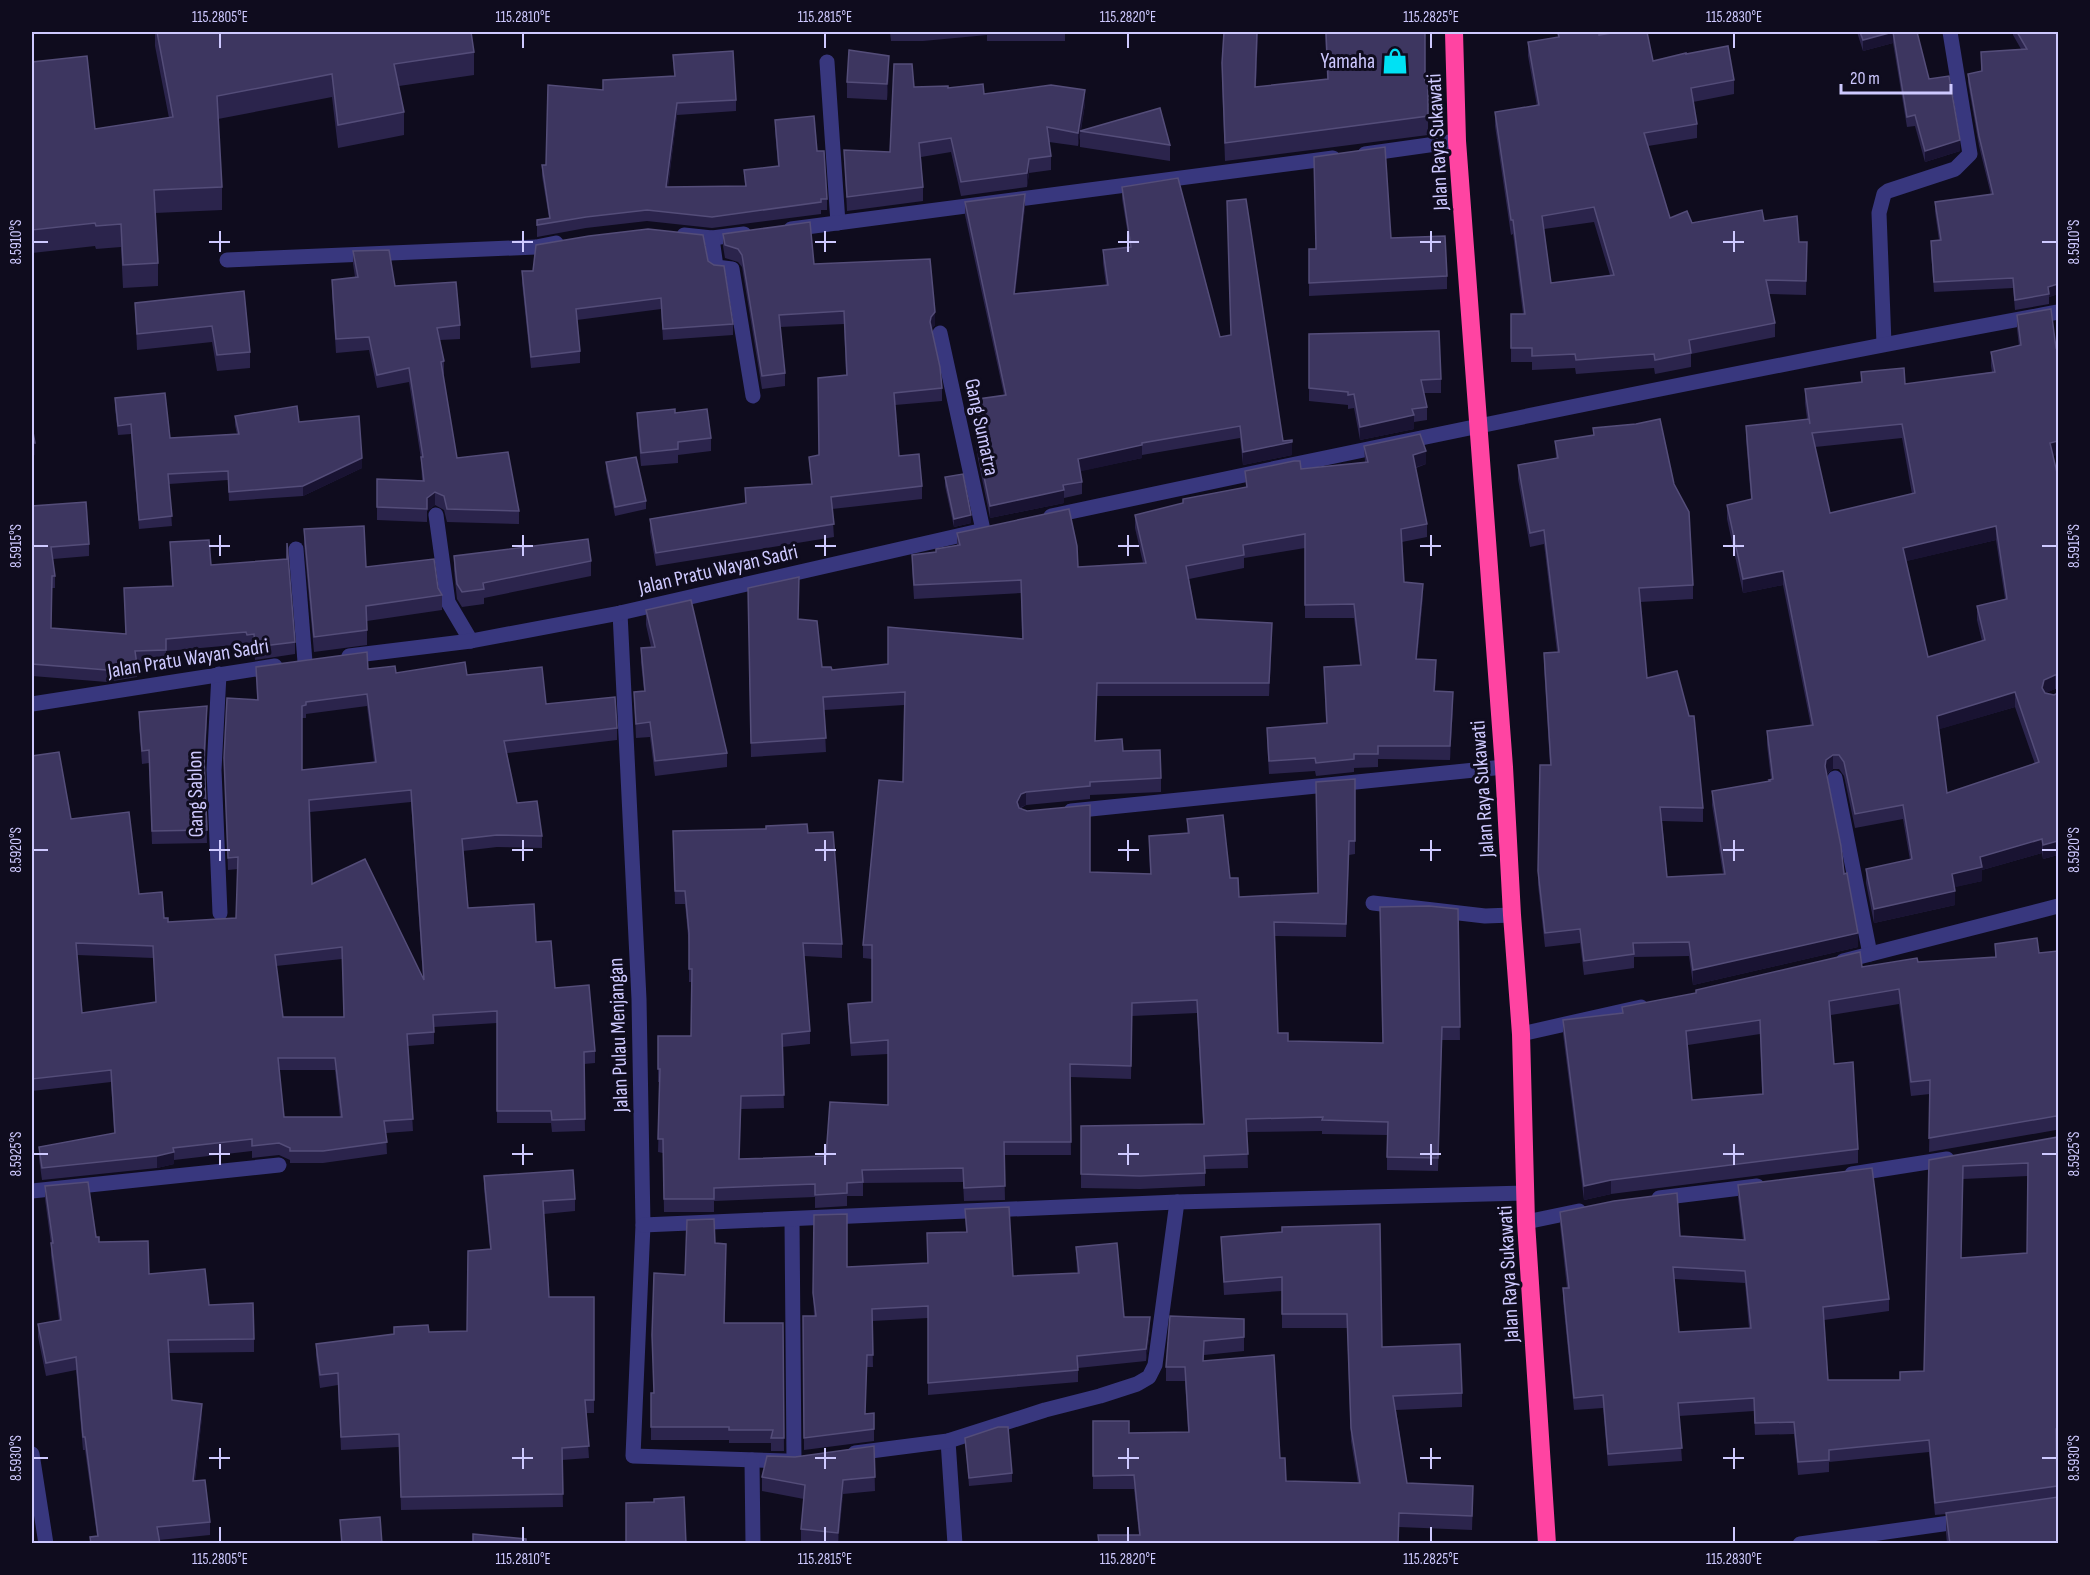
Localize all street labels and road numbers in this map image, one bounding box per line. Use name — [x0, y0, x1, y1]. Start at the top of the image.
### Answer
street label: Jalan Raya Sukawati — [1421, 73, 1454, 212]
street label: Gang Sumatra — [959, 376, 1004, 478]
street label: Jalan Pratu Wayan Sadri — [635, 539, 800, 600]
street label: Jalan Pratu Wayan Sadri — [105, 633, 270, 684]
street label: Jalan Raya Sukawati — [1465, 720, 1500, 859]
street label: Gang Sablon — [182, 750, 209, 837]
street label: Jalan Pulau Menjangan — [603, 957, 634, 1114]
street label: Jalan Raya Sukawati — [1492, 1205, 1525, 1344]

